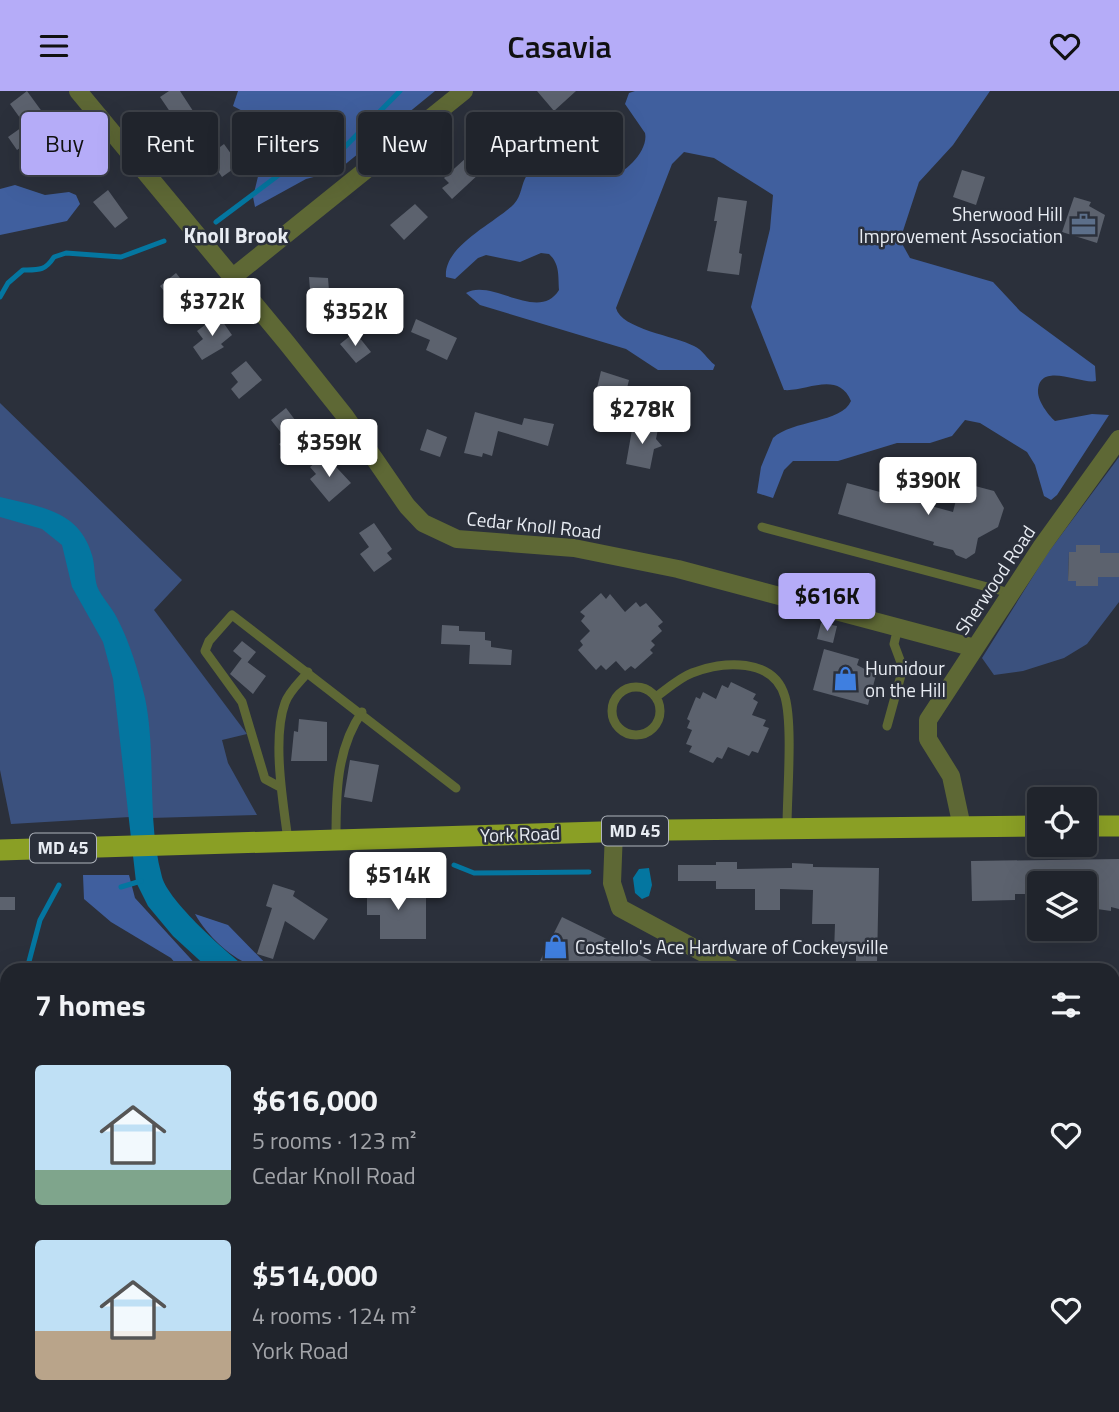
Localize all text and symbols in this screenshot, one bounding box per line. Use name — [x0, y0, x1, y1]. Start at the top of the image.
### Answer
text: Casavia — [507, 22, 612, 70]
icon: menu — [35, 27, 73, 65]
icon: heart — [1046, 27, 1084, 65]
chip: Buy — [21, 112, 108, 175]
chip: Rent — [122, 112, 218, 175]
chip: Filters — [232, 112, 344, 175]
chip: New — [358, 112, 452, 175]
chip: Apartment — [466, 112, 623, 175]
place label: Sherwood Hill Improvement Association — [859, 199, 1063, 250]
office icon: Sherwood Hill Improvement Association — [1069, 211, 1097, 239]
district label: Knoll Brook — [184, 219, 289, 251]
pin: $372K — [163, 279, 261, 338]
text: $372K — [179, 283, 245, 318]
pin: $352K — [306, 289, 404, 348]
text: $352K — [322, 293, 388, 328]
pin: $278K — [593, 387, 691, 446]
text: $278K — [609, 391, 675, 426]
pin: $359K — [280, 419, 378, 479]
text: $359K — [296, 424, 362, 459]
pin: $390K — [879, 457, 977, 517]
text: $390K — [895, 462, 961, 497]
street label: Cedar Knoll Road — [465, 503, 603, 546]
street label: Sherwood Road — [947, 519, 1042, 640]
pin: $616K — [778, 573, 876, 633]
text: $616K — [794, 578, 860, 613]
place label: Humidour on the Hill — [865, 653, 946, 704]
shop icon: Humidour on the Hill — [831, 665, 859, 693]
map controls — [1027, 787, 1097, 941]
button: locate — [1027, 787, 1097, 857]
road number: MD 45 — [602, 817, 668, 845]
street label: York Road — [480, 818, 560, 849]
road number: MD 45 — [30, 833, 96, 863]
pin: $514K — [349, 853, 447, 912]
text: $514K — [365, 857, 431, 892]
button: layers — [1027, 871, 1097, 941]
place label: Costello's Ace Hardware of Cockeysville — [575, 932, 888, 961]
shop icon: Costello's Ace Hardware of Cockeysville — [541, 933, 569, 961]
text: 7 homes — [35, 982, 146, 1028]
icon: filters — [1047, 986, 1085, 1024]
text: $616,000 — [252, 1077, 378, 1123]
icon: home — [91, 1093, 175, 1177]
icon: heart — [1047, 1116, 1085, 1154]
text: 5 rooms · 123 m² — [252, 1123, 416, 1158]
text: Cedar Knoll Road — [252, 1158, 416, 1193]
text: $514,000 — [252, 1252, 378, 1298]
icon: home — [91, 1268, 175, 1352]
icon: heart — [1047, 1291, 1085, 1329]
text: 4 rooms · 124 m² — [252, 1298, 416, 1333]
text: York Road — [252, 1333, 349, 1368]

